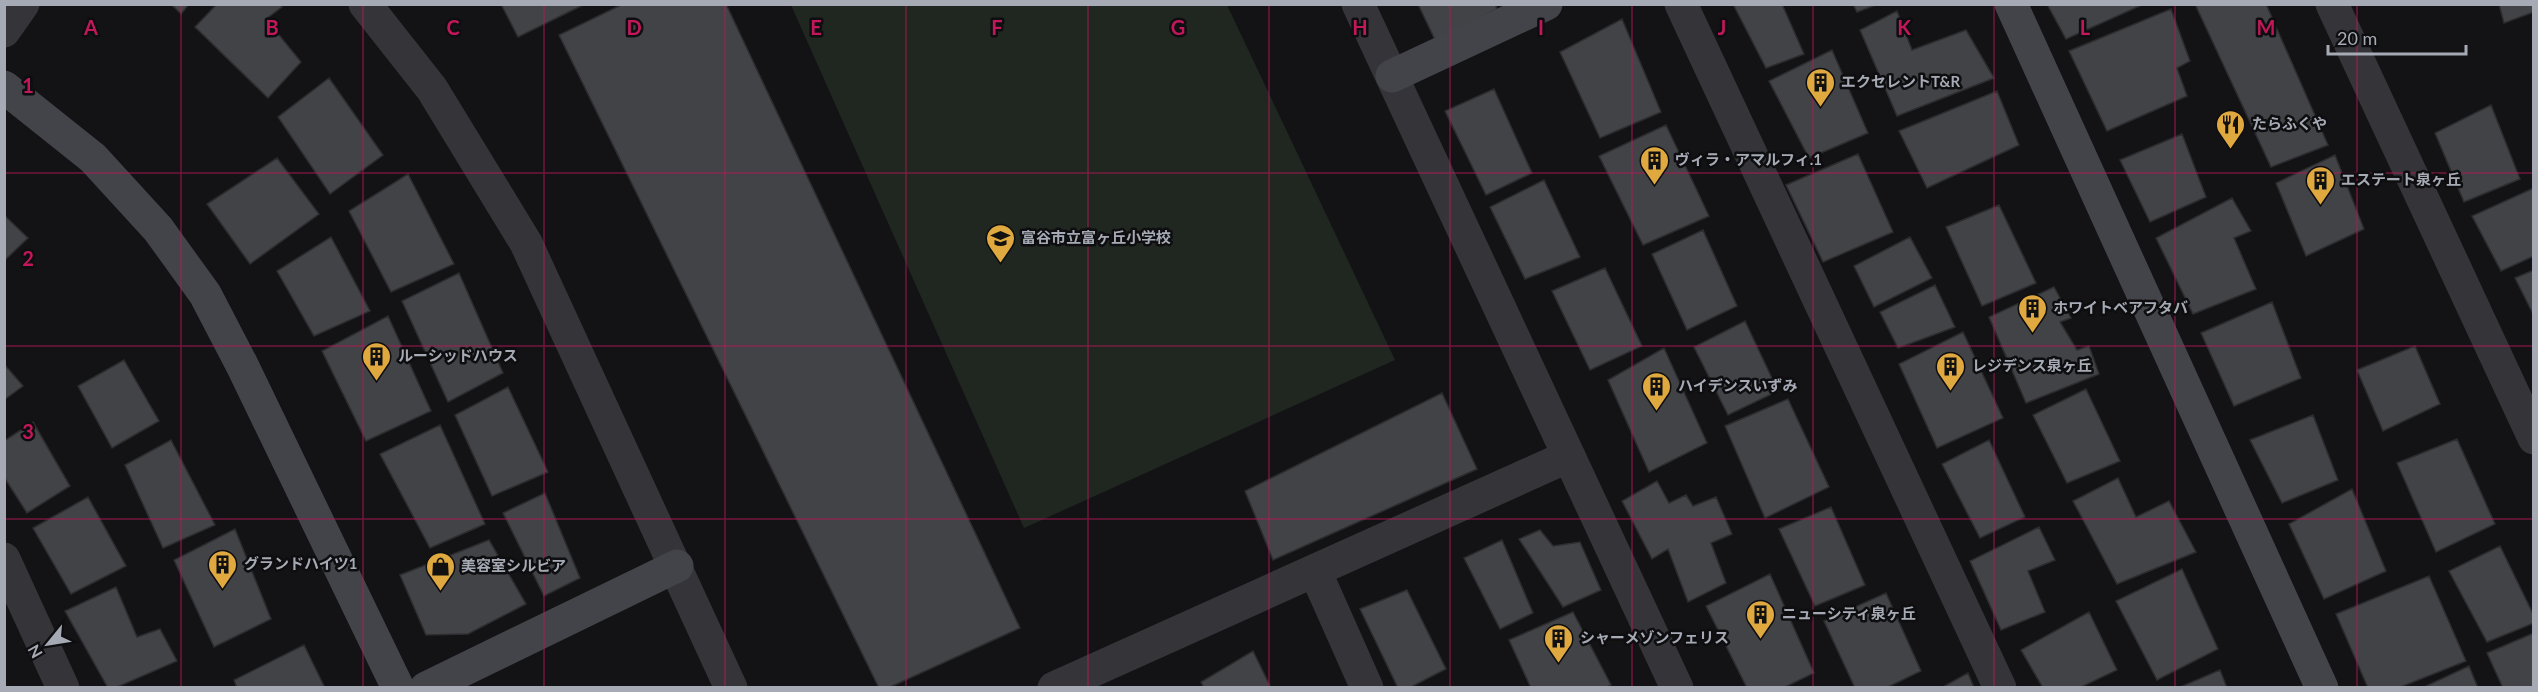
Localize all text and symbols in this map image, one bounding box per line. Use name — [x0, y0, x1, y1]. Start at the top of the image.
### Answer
text: A — [83, 15, 98, 39]
text: B — [265, 15, 279, 39]
text: C — [446, 15, 460, 39]
text: D — [626, 15, 642, 39]
text: E — [810, 15, 822, 39]
text: F — [991, 15, 1003, 39]
text: G — [1171, 15, 1185, 39]
text: H — [1352, 15, 1368, 39]
text: I — [1538, 15, 1544, 39]
text: J — [1718, 15, 1726, 39]
text: K — [1897, 15, 1911, 39]
text: L — [2080, 15, 2091, 39]
text: M — [2257, 15, 2275, 39]
scale bar — [2328, 18, 2466, 56]
text: 20 m — [2337, 27, 2377, 49]
building icon: エクセレントT&R — [1804, 66, 1836, 108]
place label: エクセレントT&R — [1841, 72, 1960, 90]
text: 1 — [22, 73, 34, 97]
restaurant icon: たらふくや — [2215, 108, 2247, 150]
place label: たらふくや — [2252, 114, 2327, 132]
building icon: ヴィラ・アマルフィ.1 — [1638, 144, 1670, 186]
place label: ヴィラ・アマルフィ.1 — [1675, 150, 1822, 168]
building icon: エステート泉ヶ丘 — [2304, 164, 2336, 206]
place label: エステート泉ヶ丘 — [2341, 170, 2461, 188]
school or university icon: 富谷市立富ヶ丘小学校 — [984, 222, 1016, 264]
place label: 富谷市立富ヶ丘小学校 — [1021, 228, 1171, 246]
text: 2 — [22, 246, 34, 270]
building icon: ホワイトベアフタバ — [2016, 292, 2048, 334]
place label: ホワイトベアフタバ — [2053, 298, 2188, 316]
building icon: ルーシッドハウス — [361, 340, 393, 382]
place label: ルーシッドハウス — [398, 346, 518, 364]
building icon: レジデンス泉ヶ丘 — [1935, 350, 1967, 392]
place label: レジデンス泉ヶ丘 — [1972, 356, 2092, 374]
building icon: ハイデンスいずみ — [1641, 370, 1673, 412]
place label: ハイデンスいずみ — [1678, 376, 1797, 394]
text: 3 — [22, 419, 34, 443]
building icon: グランドハイツ1 — [207, 548, 239, 590]
shop icon: 美容室シルビア — [424, 550, 456, 592]
place label: グランドハイツ1 — [244, 554, 357, 572]
place label: 美容室シルビア — [461, 556, 566, 574]
building icon: ニューシティ泉ヶ丘 — [1745, 598, 1777, 640]
place label: ニューシティ泉ヶ丘 — [1782, 604, 1916, 622]
north arrow — [18, 614, 78, 674]
building icon: シャーメゾンフェリス — [1543, 622, 1575, 664]
place label: シャーメゾンフェリス — [1580, 628, 1729, 646]
text: N — [23, 642, 46, 662]

